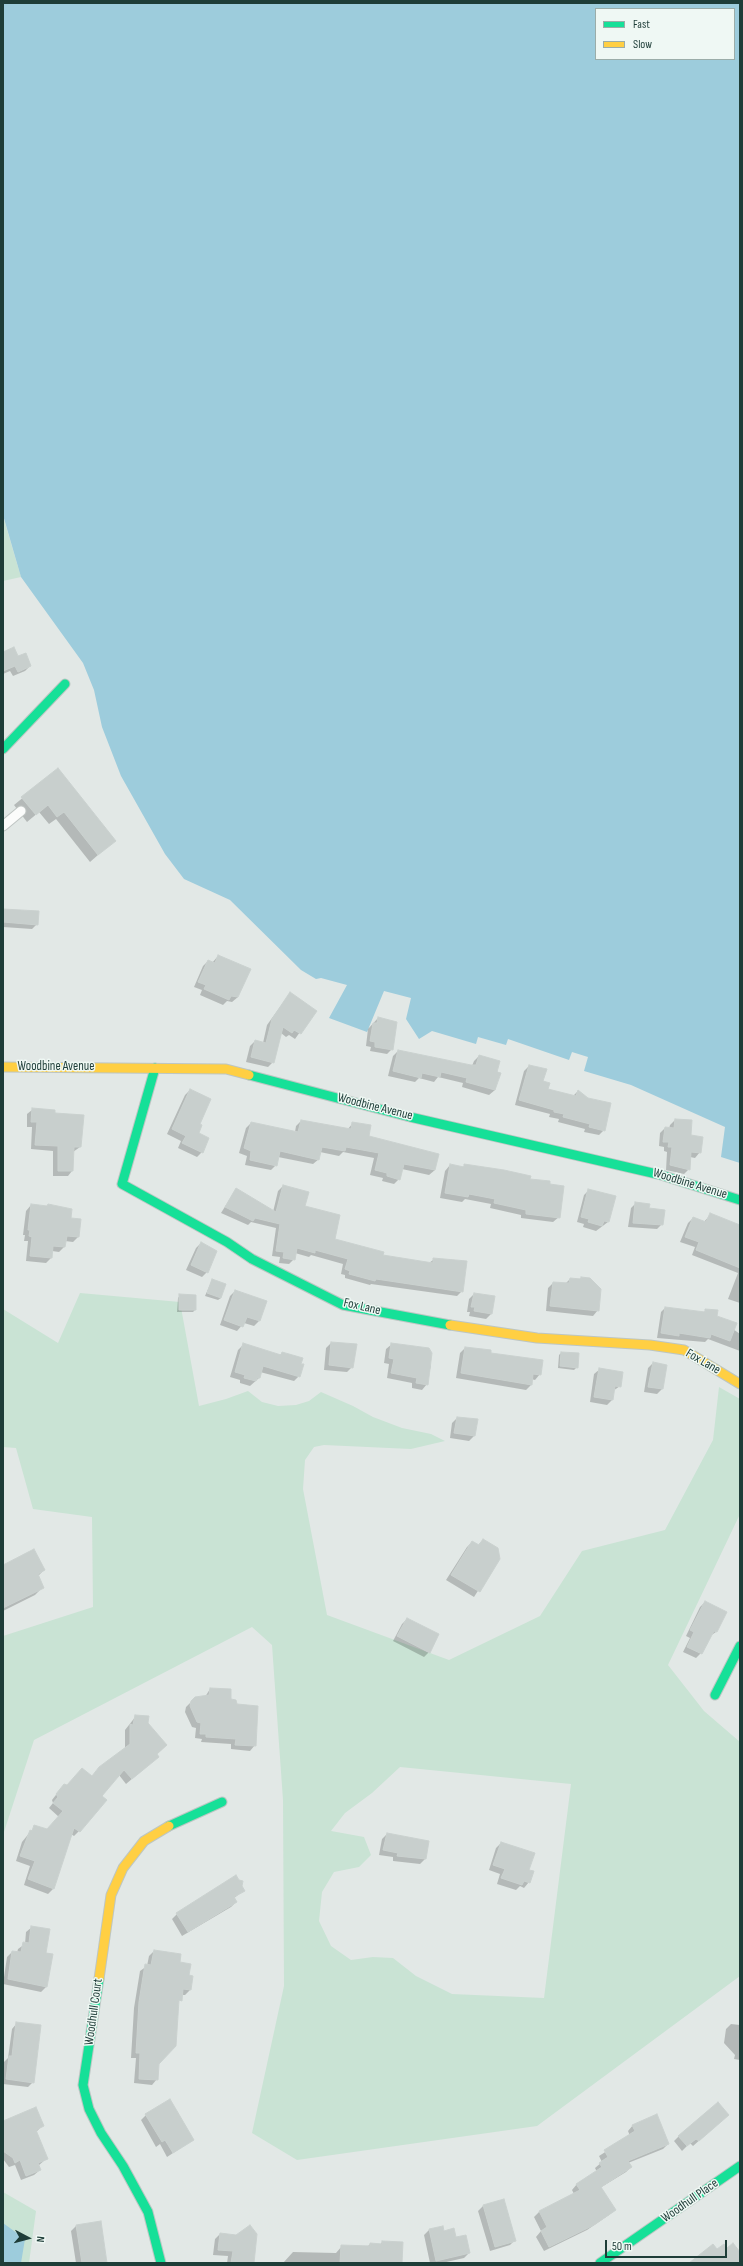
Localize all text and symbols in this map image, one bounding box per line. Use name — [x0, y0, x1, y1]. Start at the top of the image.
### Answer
legend — [595, 8, 735, 60]
text: Fast — [633, 17, 650, 32]
text: Slow — [633, 37, 652, 52]
street label: Woodbine Avenue — [18, 1059, 94, 1075]
street label: Woodbine Avenue — [336, 1090, 414, 1124]
street label: Woodbine Avenue — [651, 1165, 729, 1203]
street label: Fox Lane — [342, 1295, 382, 1319]
street label: Fox Lane — [683, 1346, 723, 1378]
street label: Woodhull Court — [82, 1978, 106, 2046]
street label: Woodhull Place — [659, 2176, 721, 2226]
north arrow — [8, 2218, 48, 2258]
scale bar — [607, 2232, 729, 2258]
text: N — [34, 2236, 47, 2243]
text: 50 m — [612, 2239, 632, 2254]

